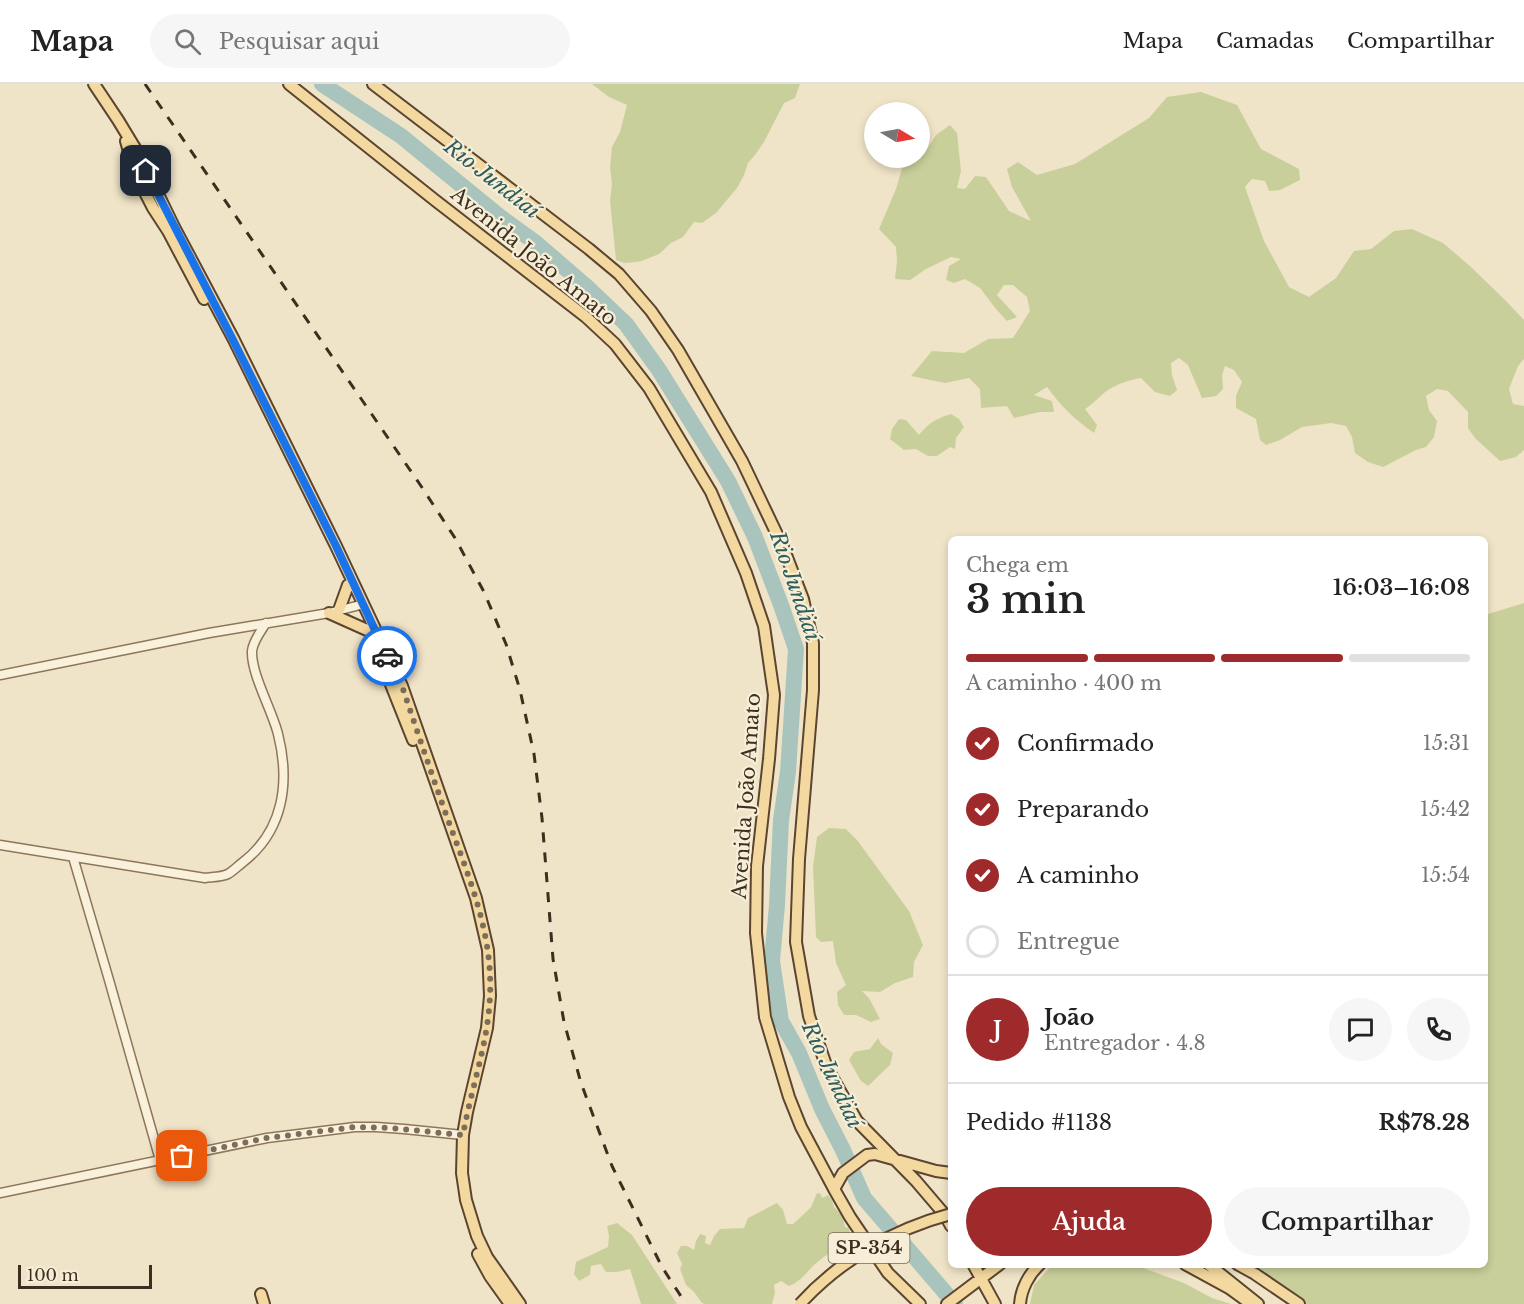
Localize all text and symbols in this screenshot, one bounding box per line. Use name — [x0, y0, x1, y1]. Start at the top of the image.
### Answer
search box — [150, 14, 570, 68]
text: Mapa — [30, 24, 114, 59]
icon: search — [171, 25, 204, 58]
text: Pesquisar aqui — [219, 28, 380, 55]
text: Mapa — [1123, 28, 1183, 54]
text: Camadas — [1216, 28, 1314, 54]
text: Compartilhar — [1347, 28, 1494, 54]
north arrow — [864, 102, 930, 168]
map controls — [864, 102, 930, 168]
water label: Rio Jundiaí — [438, 133, 546, 226]
pin — [120, 145, 171, 196]
icon: home — [129, 154, 162, 187]
street label: Avenida João Amato — [445, 181, 622, 330]
water label: Rio Jundiaí — [764, 527, 827, 646]
text: Chega em — [966, 553, 1069, 577]
text: 16:03–16:08 — [1333, 574, 1470, 601]
text: 3 min — [966, 575, 1086, 624]
courier — [357, 626, 417, 686]
icon: car — [371, 640, 404, 673]
text: A caminho · 400 m — [966, 671, 1162, 695]
street label: Avenida João Amato — [727, 692, 765, 901]
icon: check — [966, 727, 999, 760]
text: Confirmado — [1017, 730, 1154, 757]
text: 15:31 — [1423, 731, 1470, 755]
icon: check — [966, 793, 999, 826]
text: Preparando — [1017, 796, 1149, 823]
text: 15:42 — [1420, 797, 1470, 821]
icon: check — [966, 859, 999, 892]
text: A caminho — [1017, 862, 1139, 889]
text: 15:54 — [1421, 863, 1470, 887]
text: Entregue — [1017, 928, 1120, 955]
button: chat — [1329, 998, 1392, 1061]
button: phone — [1407, 998, 1470, 1061]
text: João — [1044, 1004, 1094, 1031]
text: J — [993, 1016, 1002, 1043]
water label: Rio Jundiaí — [796, 1017, 869, 1134]
text: Entregador · 4.8 — [1044, 1031, 1206, 1055]
text: Pedido #1138 — [966, 1109, 1112, 1136]
text: R$78.28 — [1379, 1109, 1470, 1136]
pin — [156, 1130, 207, 1181]
icon: bag — [165, 1139, 198, 1172]
button: Ajuda — [966, 1187, 1212, 1256]
button: Compartilhar — [1224, 1187, 1470, 1256]
road number: SP-354 — [828, 1233, 910, 1263]
scale bar — [18, 1262, 152, 1290]
text: 100 m — [27, 1265, 79, 1285]

